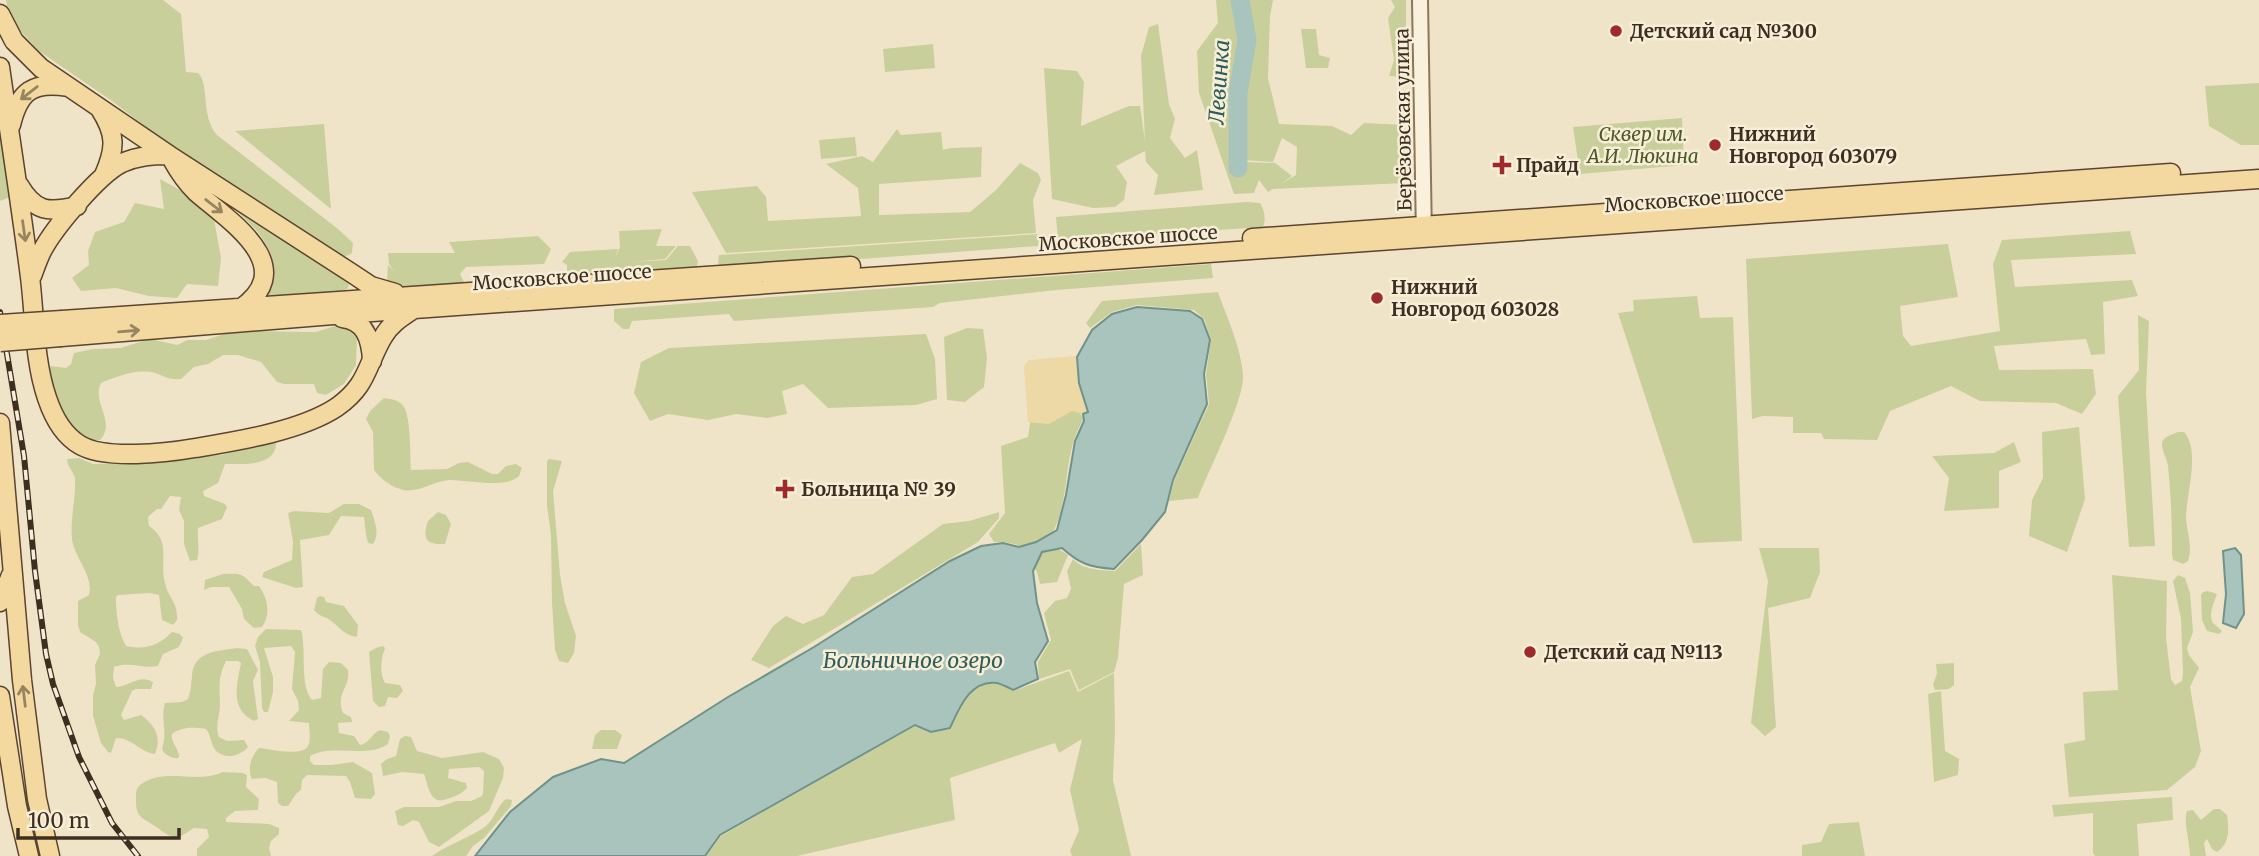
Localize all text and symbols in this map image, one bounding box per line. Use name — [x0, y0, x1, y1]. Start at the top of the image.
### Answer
place label: Детский сад №300 — [1630, 19, 1817, 43]
marker: Детский сад №300 — [1608, 23, 1624, 39]
street label: Берёзовская улица — [1389, 28, 1417, 212]
water label: Левинка — [1203, 39, 1235, 126]
one-way arrow — [20, 85, 39, 100]
park label: Сквер им. А.И. Люкина — [1585, 122, 1699, 168]
place label: Нижний Новгород 603079 — [1729, 122, 1897, 168]
marker: Нижний Новгород 603079 — [1707, 137, 1723, 153]
place label: Прайд — [1516, 153, 1579, 177]
marker: Прайд — [1494, 157, 1510, 173]
street label: Московское шоссе — [1604, 181, 1784, 217]
one-way arrow — [204, 198, 222, 213]
one-way arrow — [17, 219, 30, 241]
street label: Московское шоссе — [1038, 220, 1218, 256]
street label: Московское шоссе — [472, 259, 652, 295]
place label: Нижний Новгород 603028 — [1391, 275, 1559, 321]
marker: Нижний Новгород 603028 — [1369, 290, 1385, 306]
one-way arrow — [118, 324, 140, 337]
place label: Больница № 39 — [801, 477, 956, 501]
marker: Больница № 39 — [775, 479, 795, 499]
place label: Детский сад №113 — [1544, 640, 1723, 664]
marker: Детский сад №113 — [1522, 644, 1538, 660]
water label: Больничное озеро — [823, 647, 1003, 674]
one-way arrow — [17, 686, 30, 708]
scale bar — [18, 796, 178, 840]
text: 100 m — [28, 807, 90, 834]

